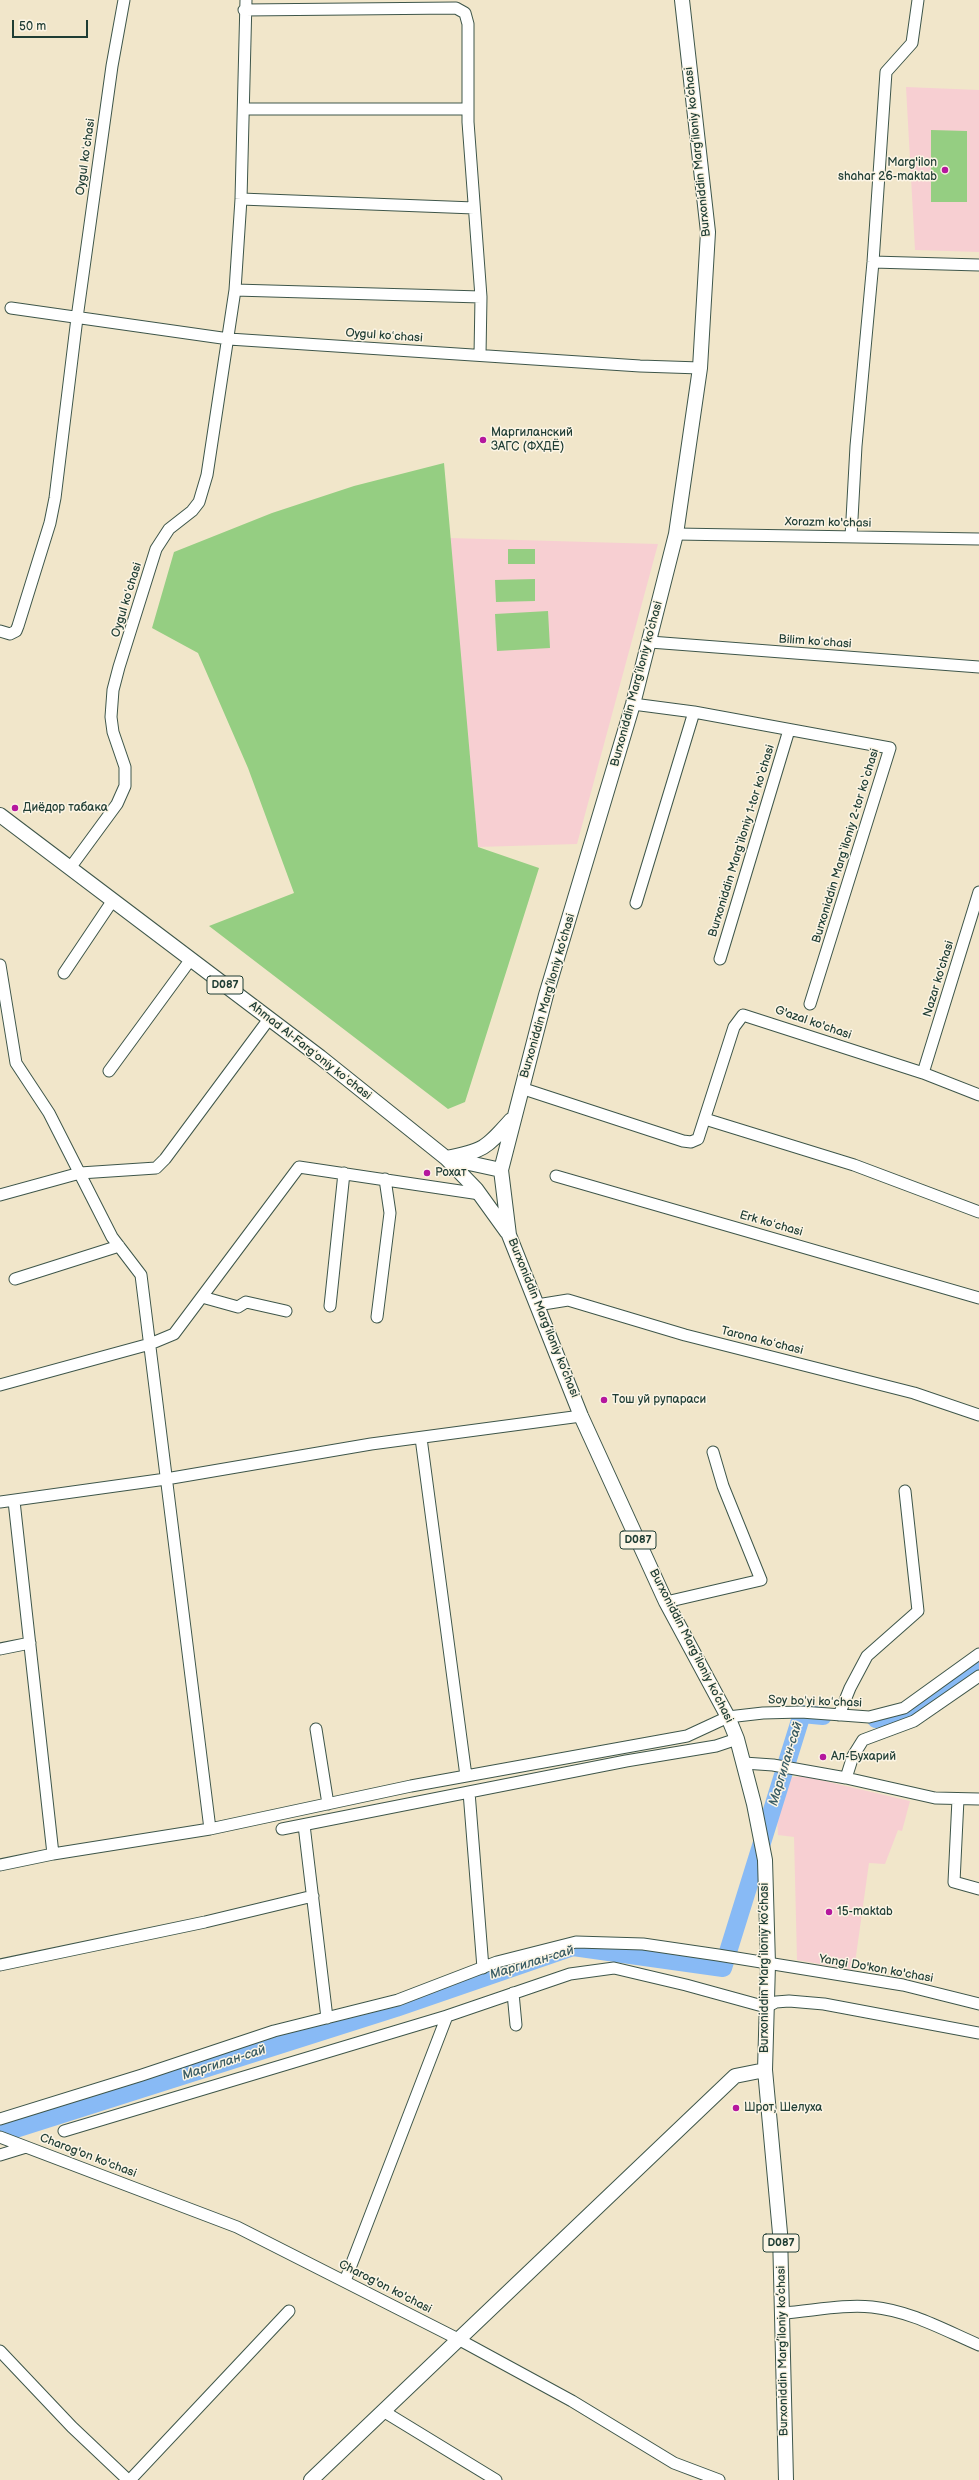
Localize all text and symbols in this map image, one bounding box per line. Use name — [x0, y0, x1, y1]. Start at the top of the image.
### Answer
scale bar — [14, 12, 90, 38]
text: 50 m — [19, 19, 46, 34]
street label: Burxoniddin Marg’iloniy ko’chasi — [682, 66, 714, 238]
street label: Oygul koʻchasi — [73, 118, 99, 196]
place label: Marg'ilon shahar 26-maktab — [838, 156, 937, 184]
marker: Marg'ilon shahar 26-maktab — [940, 165, 950, 175]
street label: Oygul koʻchasi — [345, 326, 423, 346]
place label: Маргиланский ЗАГС (ФХДЁ) — [491, 426, 573, 454]
marker: Маргиланский ЗАГС (ФХДЁ) — [478, 435, 488, 445]
street label: Xorazm ko'chasi — [785, 515, 871, 531]
street label: Oygul koʻchasi — [109, 561, 145, 639]
street label: Burxoniddin Marg’iloniy ko’chasi — [608, 600, 666, 768]
street label: Bilim koʻchasi — [778, 632, 852, 652]
street label: Burxoniddin Marg‘iloniy 1-tor ko‘chasi — [706, 743, 778, 939]
street label: Burxoniddin Marg‘iloniy 2-tor ko‘chasi — [809, 747, 883, 945]
place label: Диёдор табака — [23, 801, 108, 815]
marker: Диёдор табака — [10, 803, 20, 813]
street label: Burxoniddin Marg’iloniy ko’chasi — [518, 912, 578, 1080]
street label: Nazar ko'chasi — [921, 939, 957, 1019]
road number: D087 — [207, 976, 243, 994]
street label: Ahmad Al-Fargʻoniy koʻchasi — [246, 999, 374, 1103]
street label: G'azal ko'chasi — [773, 1003, 853, 1043]
place label: Рохат — [435, 1166, 467, 1180]
marker: Рохат — [422, 1168, 432, 1178]
street label: Erk koʻchasi — [738, 1208, 804, 1240]
street label: Burxoniddin Marg’iloniy ko’chasi — [504, 1236, 582, 1400]
street label: Tarona koʻchasi — [719, 1324, 805, 1358]
place label: Тош уй рупараси — [612, 1393, 706, 1407]
marker: Тош уй рупараси — [599, 1395, 609, 1405]
road number: D087 — [620, 1531, 656, 1549]
street label: Burxoniddin Marg’iloniy ko’chasi — [646, 1567, 736, 1725]
street label: Soy boʻyi koʻchasi — [768, 1693, 862, 1711]
water label: Маргилан-сай — [766, 1720, 806, 1808]
place label: Ал-Бухарий — [831, 1750, 896, 1764]
marker: Ал-Бухарий — [818, 1752, 828, 1762]
street label: Burxoniddin Marg’iloniy ko’chasi — [758, 1883, 772, 2053]
place label: 15-maktab — [837, 1905, 893, 1919]
marker: 15-maktab — [824, 1907, 834, 1917]
water label: Маргилан-сай — [488, 1943, 576, 1983]
street label: Yangi Do'kon ko'chasi — [818, 1952, 934, 1986]
water label: Маргилан-сай — [180, 2042, 268, 2084]
place label: Шрот, Шелуха — [744, 2101, 822, 2115]
marker: Шрот, Шелуха — [731, 2103, 741, 2113]
street label: Charog'on ko'chasi — [38, 2131, 138, 2181]
road number: D087 — [763, 2234, 799, 2252]
street label: Charog'on ko'chasi — [336, 2257, 434, 2317]
street label: Burxoniddin Marg’iloniy ko’chasi — [774, 2266, 792, 2436]

